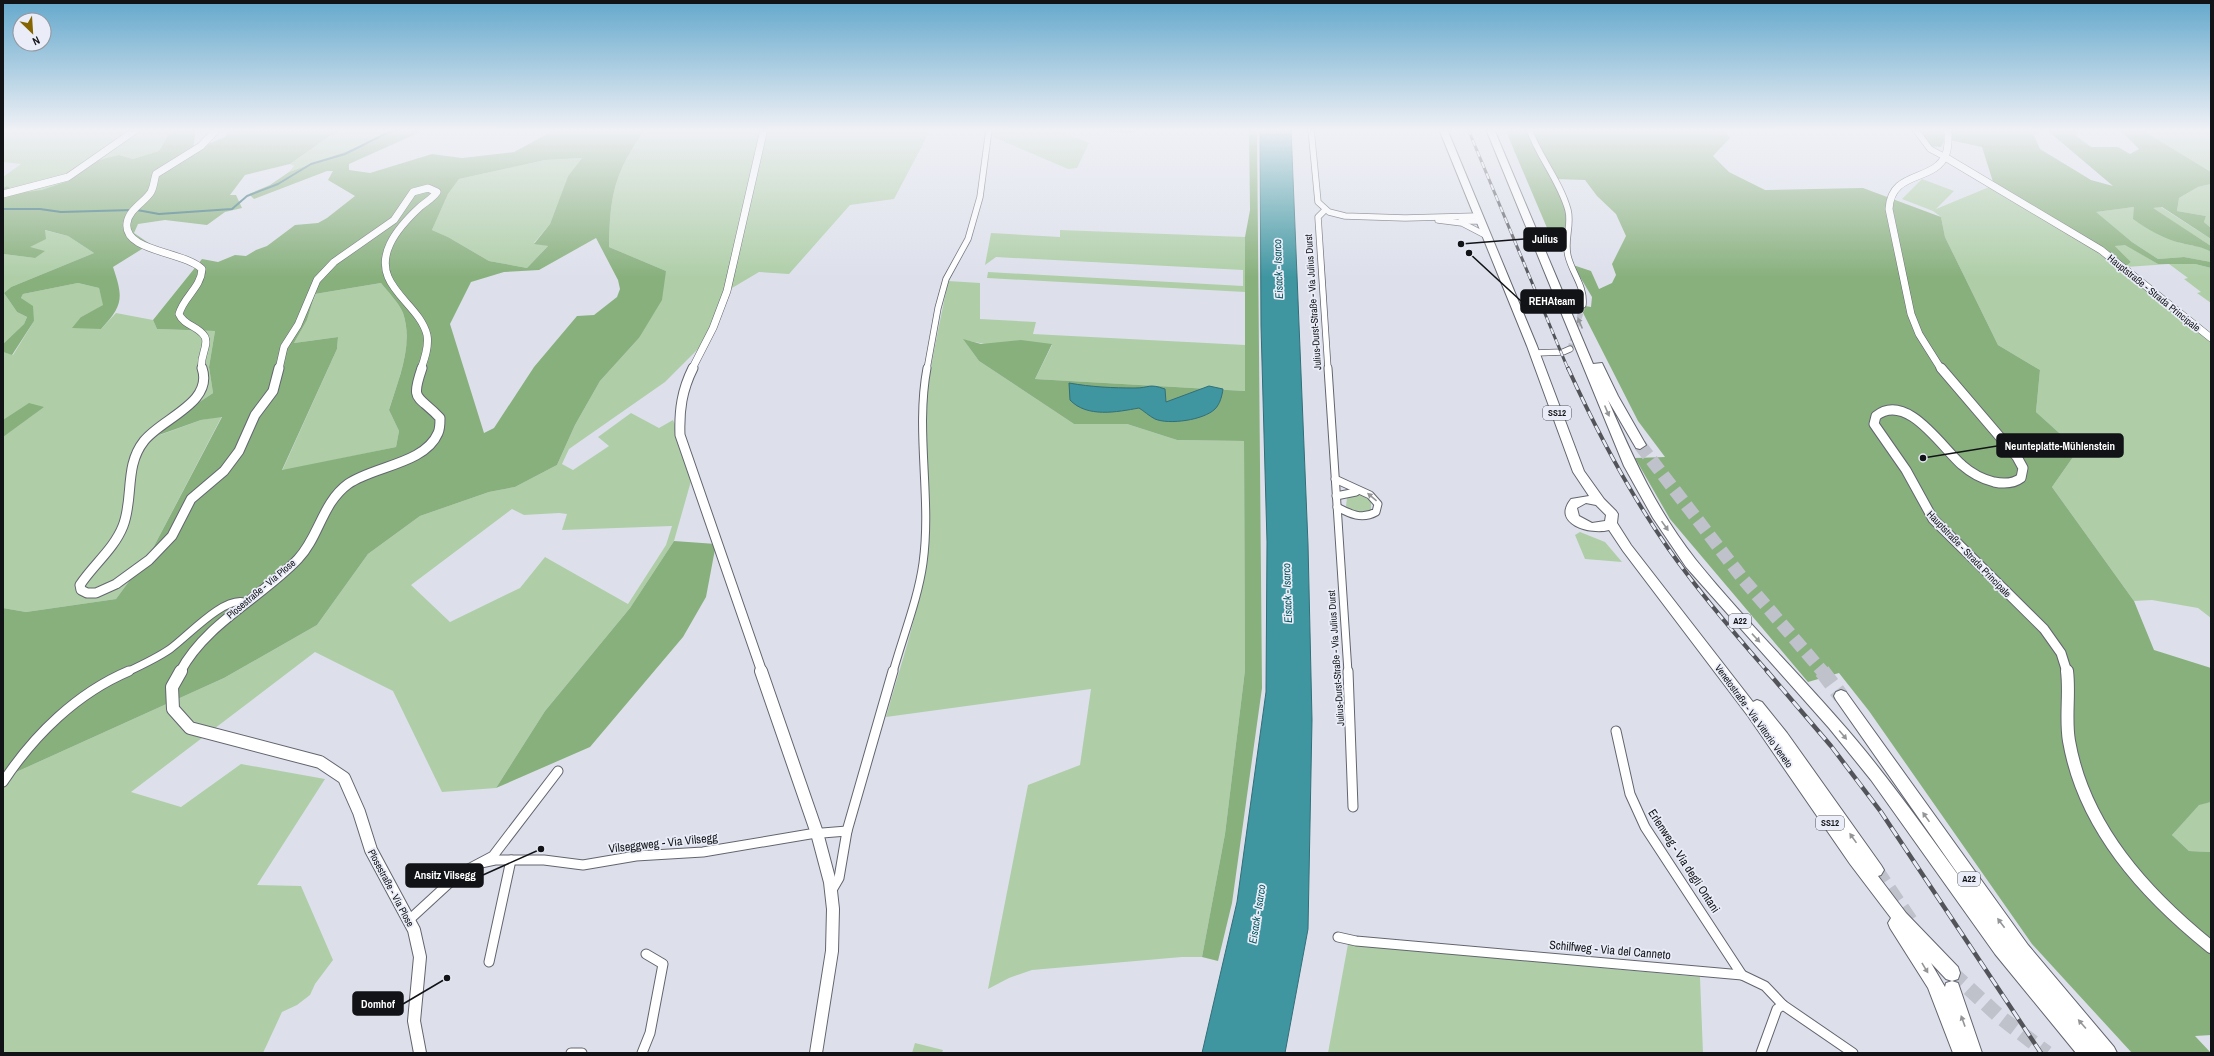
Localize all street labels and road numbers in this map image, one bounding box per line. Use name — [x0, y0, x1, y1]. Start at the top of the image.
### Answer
street label: Julius-Durst-Straße - Via Julius Durst — [1302, 233, 1324, 370]
street label: Hauptstraße - Strada Principale — [2105, 252, 2203, 335]
road number: SS12 — [1543, 406, 1571, 420]
street label: Hauptstraße - Strada Principale — [1924, 508, 2014, 600]
street label: Plosestraße - Via Plose — [224, 556, 298, 622]
street label: Julius-Durst-Straße - Via Julius Durst — [1325, 589, 1347, 726]
road number: A22 — [1729, 614, 1751, 628]
street label: Venetostraße - Via Vittorio Veneto — [1712, 662, 1796, 771]
street label: Erlenweg - Via degli Ontani — [1644, 806, 1724, 916]
road number: SS12 — [1816, 816, 1844, 830]
street label: Vilseggweg - Via Vilsegg — [608, 829, 719, 857]
street label: Plosestraße - Via Plose — [365, 847, 417, 929]
road number: A22 — [1958, 872, 1980, 886]
street label: Schilfweg - Via del Canneto — [1549, 937, 1671, 963]

